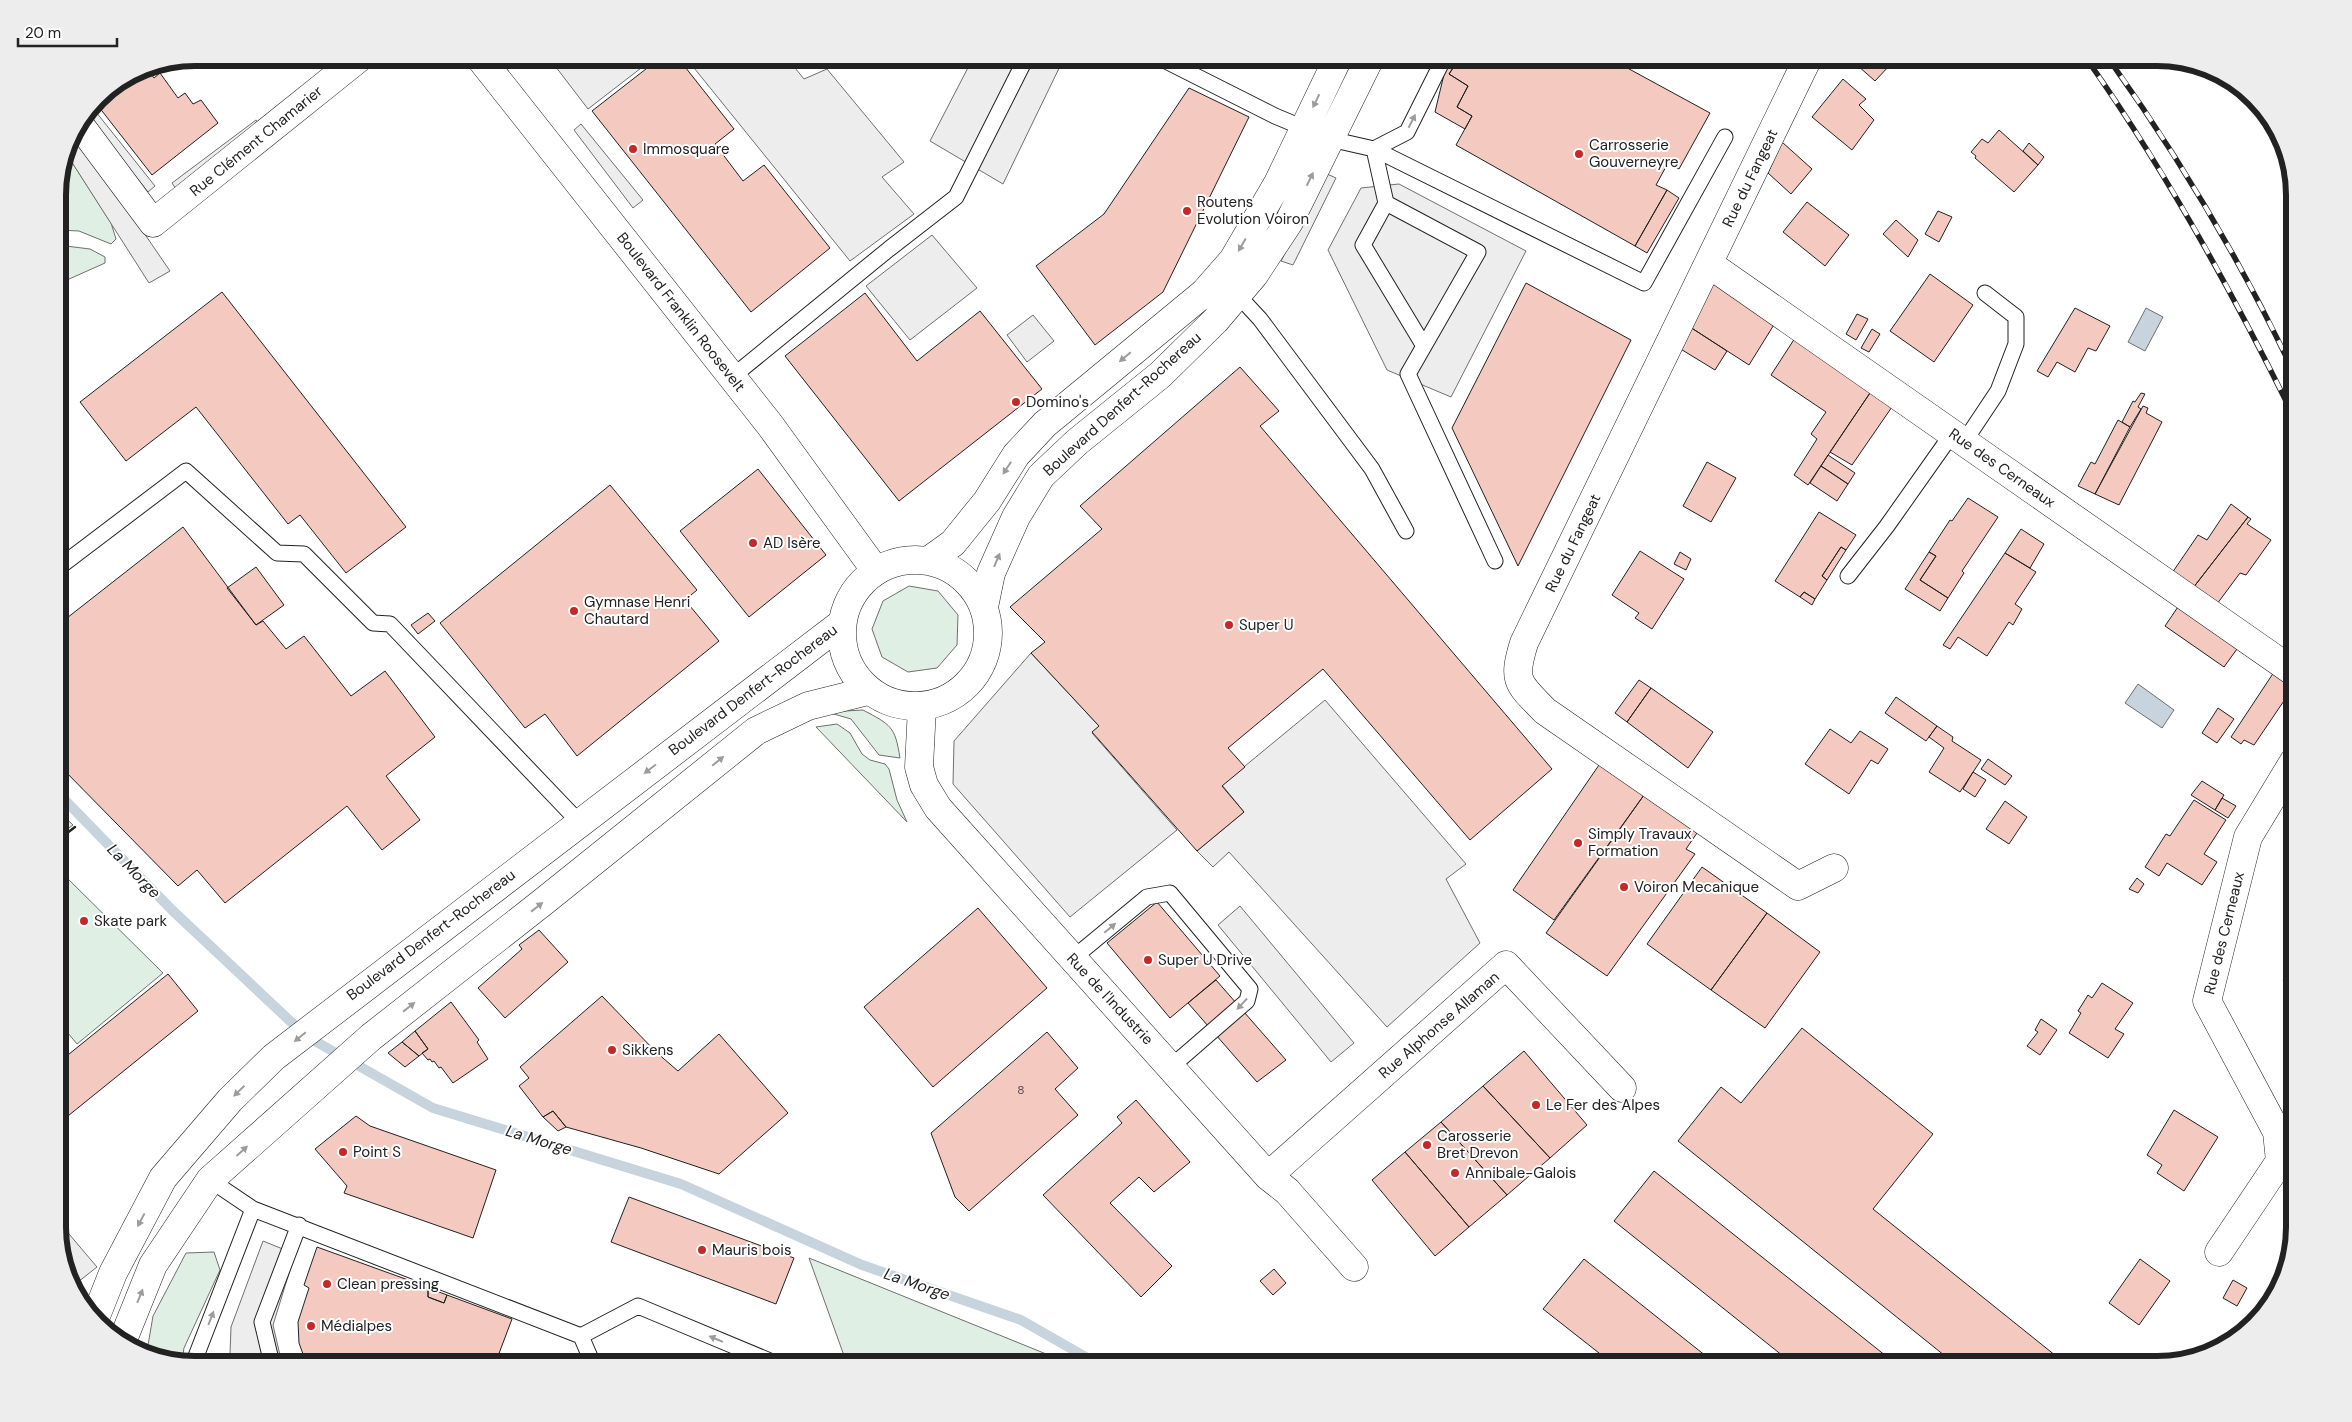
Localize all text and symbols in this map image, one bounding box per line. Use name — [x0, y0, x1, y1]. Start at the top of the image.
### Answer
scale bar — [18, 15, 116, 47]
text: 20 m — [25, 23, 61, 43]
street label: Rue Clément Chamarier — [185, 81, 327, 201]
one-way arrow — [1312, 94, 1320, 108]
one-way arrow — [1408, 114, 1416, 129]
street label: Rue du Fangeat — [1718, 126, 1782, 230]
place label: Carrosserie Gouverneyre — [1589, 135, 1678, 172]
place label: Immosquare — [643, 139, 730, 159]
marker: Immosquare — [627, 143, 639, 155]
marker: Carrosserie Gouverneyre — [1573, 148, 1585, 160]
one-way arrow — [1306, 171, 1315, 186]
place label: Routens Evolution Voiron — [1197, 192, 1309, 229]
marker: Routens Evolution Voiron — [1181, 205, 1193, 217]
street label: Boulevard Franklin Roosevelt — [612, 228, 750, 396]
one-way arrow — [1237, 239, 1246, 252]
street label: Boulevard Denfert-Rochereau — [1039, 328, 1205, 480]
one-way arrow — [1118, 351, 1131, 362]
place label: Domino's — [1026, 392, 1089, 412]
marker: Domino's — [1010, 396, 1022, 408]
street label: Rue des Cerneaux — [1945, 424, 2060, 513]
one-way arrow — [1003, 462, 1012, 475]
street label: Rue du Fangeat — [1541, 491, 1605, 595]
place label: AD Isère — [763, 533, 821, 553]
marker: AD Isère — [747, 537, 759, 549]
one-way arrow — [994, 553, 1002, 567]
place label: Gymnase Henri Chautard — [584, 592, 690, 629]
marker: Gymnase Henri Chautard — [568, 605, 580, 617]
place label: Super U — [1239, 615, 1294, 635]
marker: Super U — [1223, 619, 1235, 631]
street label: Boulevard Denfert-Rochereau — [665, 620, 841, 760]
one-way arrow — [712, 756, 725, 767]
one-way arrow — [644, 763, 657, 774]
place label: Simply Travaux Formation — [1588, 824, 1692, 861]
marker: Simply Travaux Formation — [1572, 837, 1584, 849]
water label: La Morge — [103, 839, 165, 903]
street label: Boulevard Denfert-Rochereau — [343, 865, 519, 1005]
street label: Rue des Cerneaux — [2199, 869, 2249, 996]
place label: Voiron Mecanique — [1634, 877, 1759, 897]
marker: Voiron Mecanique — [1618, 881, 1630, 893]
one-way arrow — [530, 902, 544, 912]
place label: Skate park — [94, 911, 167, 931]
marker: Skate park — [78, 915, 90, 927]
one-way arrow — [1103, 923, 1116, 934]
street label: Rue de l'Industrie — [1062, 949, 1158, 1049]
place label: Super U Drive — [1158, 950, 1252, 970]
marker: Super U Drive — [1142, 954, 1154, 966]
street label: Rue Alphonse Allaman — [1374, 967, 1504, 1083]
one-way arrow — [1237, 998, 1248, 1010]
one-way arrow — [402, 1002, 415, 1013]
one-way arrow — [294, 1031, 307, 1042]
place label: Sikkens — [622, 1040, 674, 1060]
marker: Sikkens — [606, 1044, 618, 1056]
house number: 8 — [1017, 1082, 1025, 1098]
one-way arrow — [233, 1085, 245, 1097]
place label: Le Fer des Alpes — [1546, 1095, 1660, 1115]
marker: Le Fer des Alpes — [1530, 1099, 1542, 1111]
water label: La Morge — [503, 1120, 575, 1160]
place label: Carosserie Bret Drevon — [1437, 1126, 1518, 1163]
marker: Carosserie Bret Drevon — [1421, 1139, 1433, 1151]
place label: Point S — [353, 1142, 401, 1162]
one-way arrow — [236, 1145, 248, 1157]
marker: Point S — [337, 1146, 349, 1158]
place label: Annibale-Galois — [1465, 1163, 1576, 1183]
marker: Annibale-Galois — [1449, 1167, 1461, 1179]
one-way arrow — [137, 1213, 145, 1227]
place label: Mauris bois — [712, 1240, 791, 1260]
marker: Mauris bois — [696, 1244, 708, 1256]
water label: La Morge — [881, 1263, 953, 1305]
place label: Clean pressing — [337, 1274, 439, 1294]
marker: Clean pressing — [321, 1278, 333, 1290]
one-way arrow — [137, 1289, 144, 1304]
one-way arrow — [207, 1311, 215, 1326]
place label: Médialpes — [321, 1316, 392, 1336]
marker: Médialpes — [305, 1320, 317, 1332]
one-way arrow — [708, 1335, 723, 1343]

